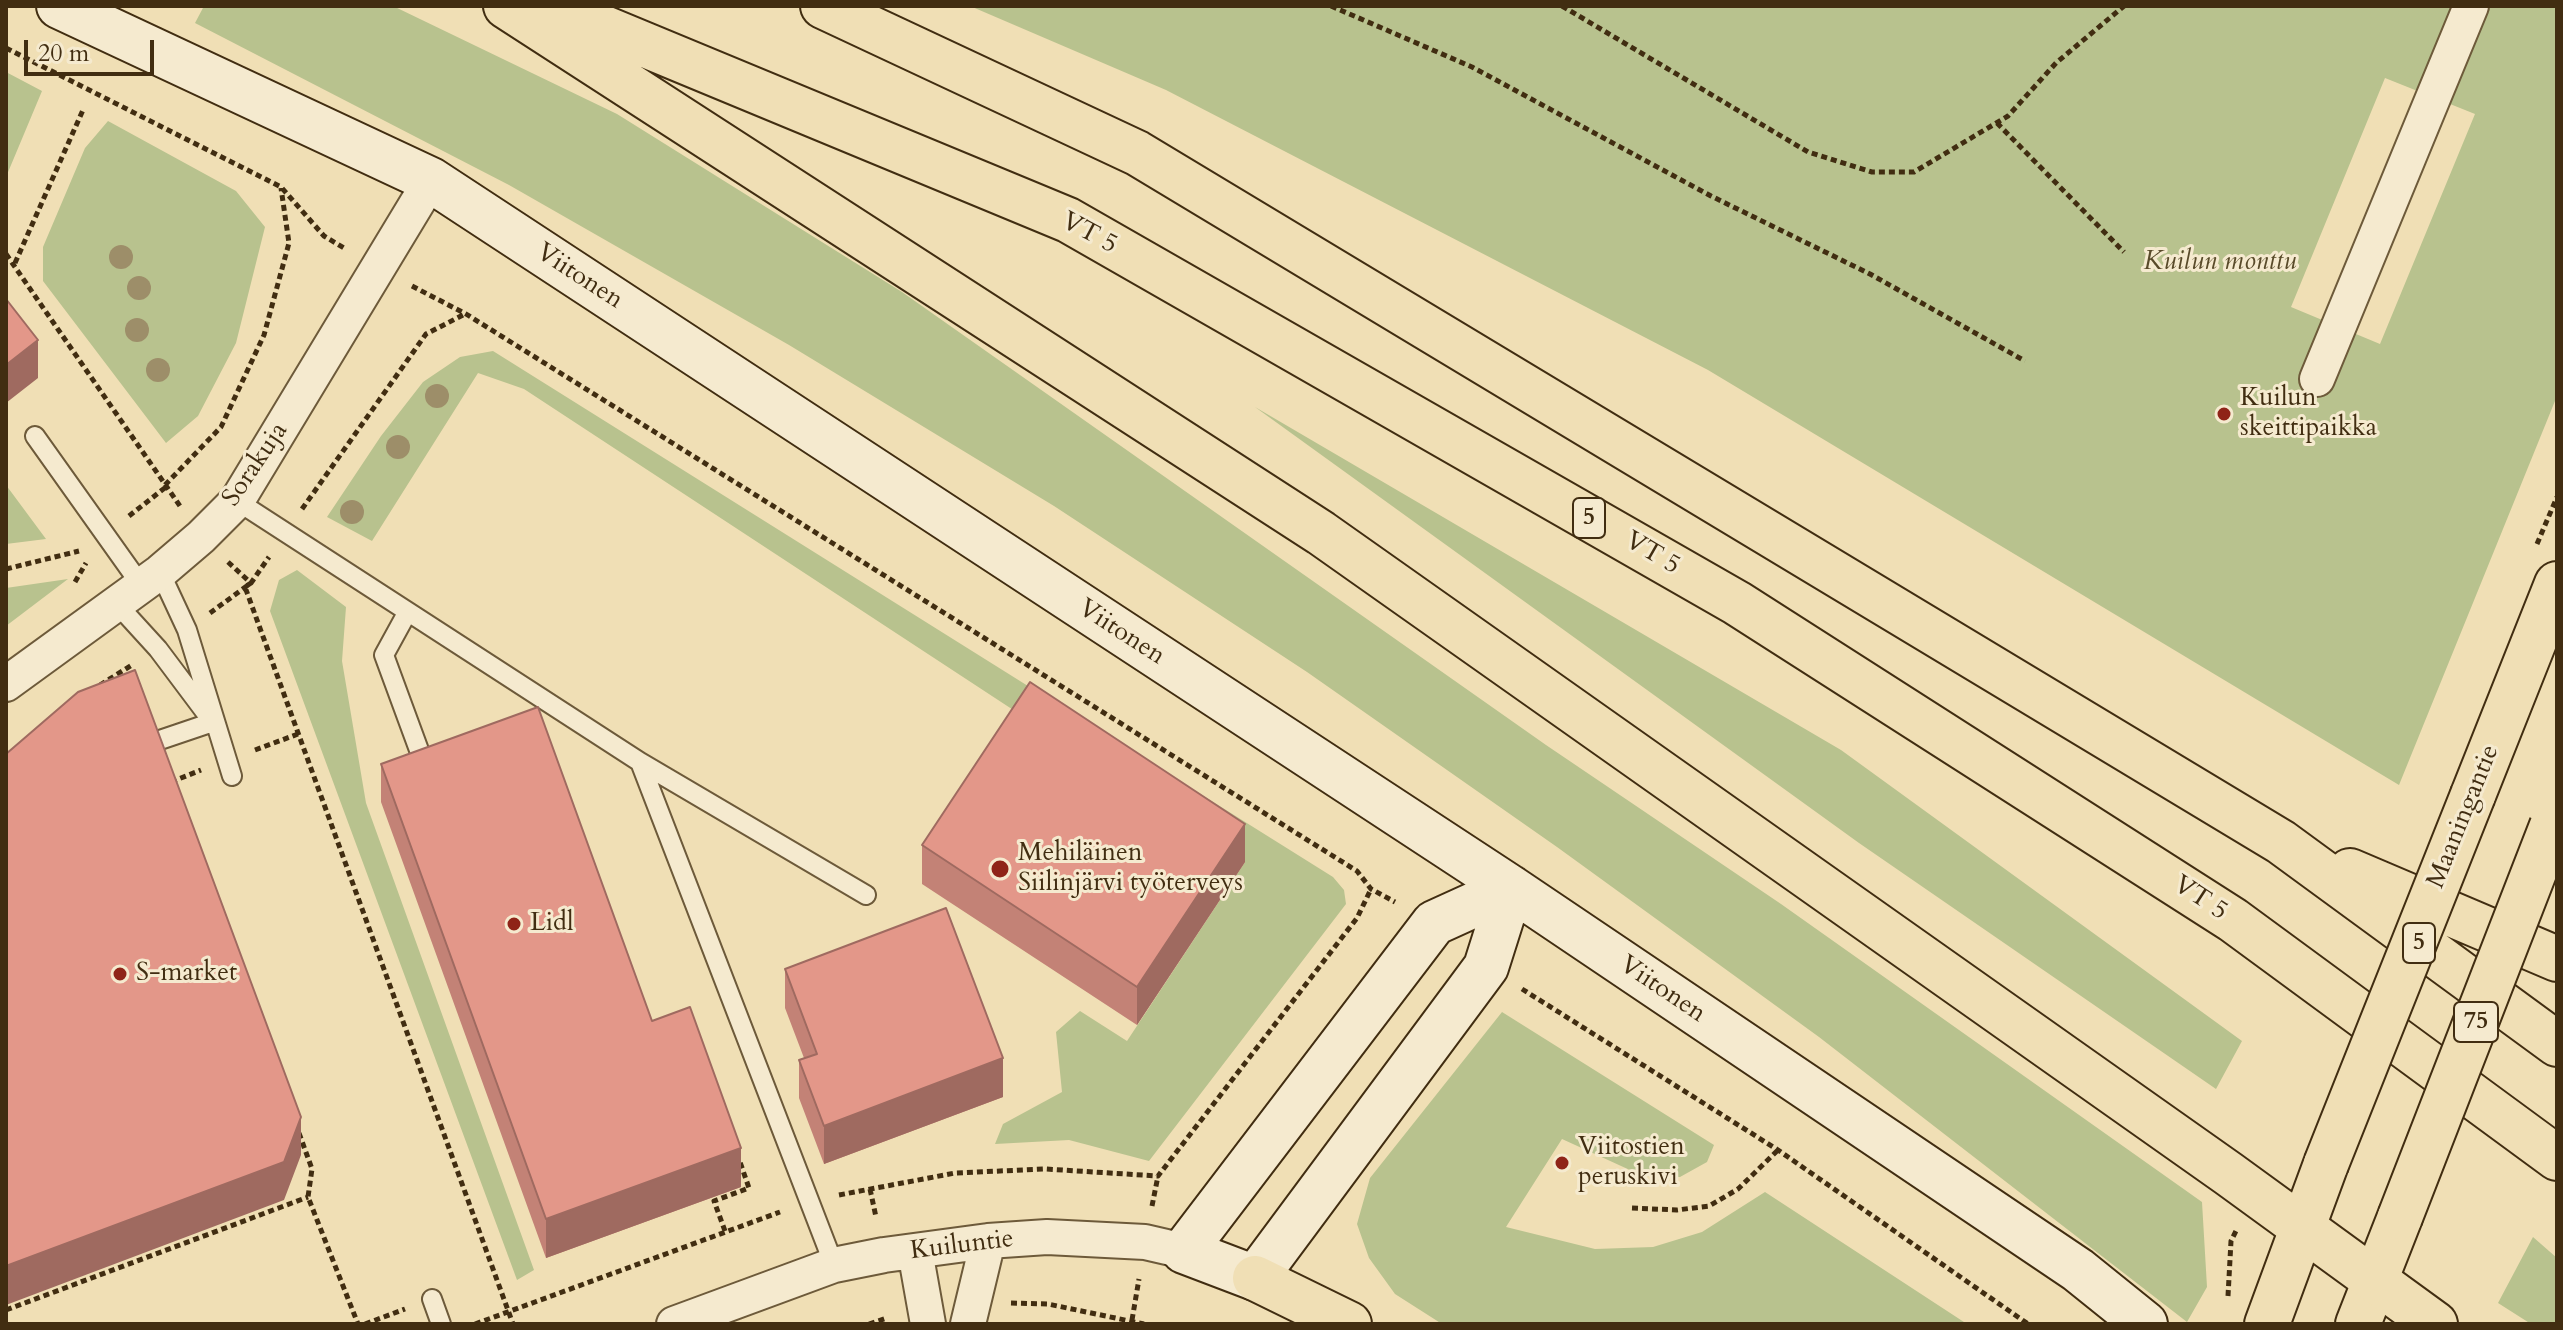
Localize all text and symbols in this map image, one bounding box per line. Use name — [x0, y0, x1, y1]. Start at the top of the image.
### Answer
scale bar — [28, 24, 158, 74]
text: 20 m — [38, 37, 89, 70]
street label: VT 5 — [1056, 206, 1122, 262]
street label: Viitonen — [530, 237, 628, 317]
park label: Kuilun monttu — [2143, 247, 2297, 279]
place label: Kuilun skeittipaikka — [2240, 383, 2377, 444]
marker: Kuilun skeittipaikka — [2215, 405, 2233, 423]
street label: Sorakuja — [217, 417, 295, 513]
road number: 5 — [1573, 498, 1605, 538]
street label: VT 5 — [1619, 526, 1685, 582]
street label: Viitonen — [1072, 593, 1170, 673]
street label: Maaningantie — [2421, 741, 2507, 893]
place label: Mehiläinen Siilinjärvi työterveys — [1018, 838, 1243, 900]
marker: Mehiläinen Siilinjärvi työterveys — [989, 858, 1011, 880]
street label: VT 5 — [2167, 870, 2233, 928]
place label: Lidl — [530, 908, 573, 940]
marker: Lidl — [505, 915, 523, 933]
road number: 5 — [2403, 923, 2435, 963]
street label: Viitonen — [1613, 950, 1711, 1030]
place label: S-market — [136, 958, 237, 990]
marker: S-market — [111, 965, 129, 983]
road number: 75 — [2454, 1002, 2498, 1042]
place label: Viitostien peruskivi — [1578, 1132, 1685, 1194]
marker: Viitostien peruskivi — [1553, 1154, 1571, 1172]
street label: Kuiluntie — [909, 1224, 1015, 1268]

